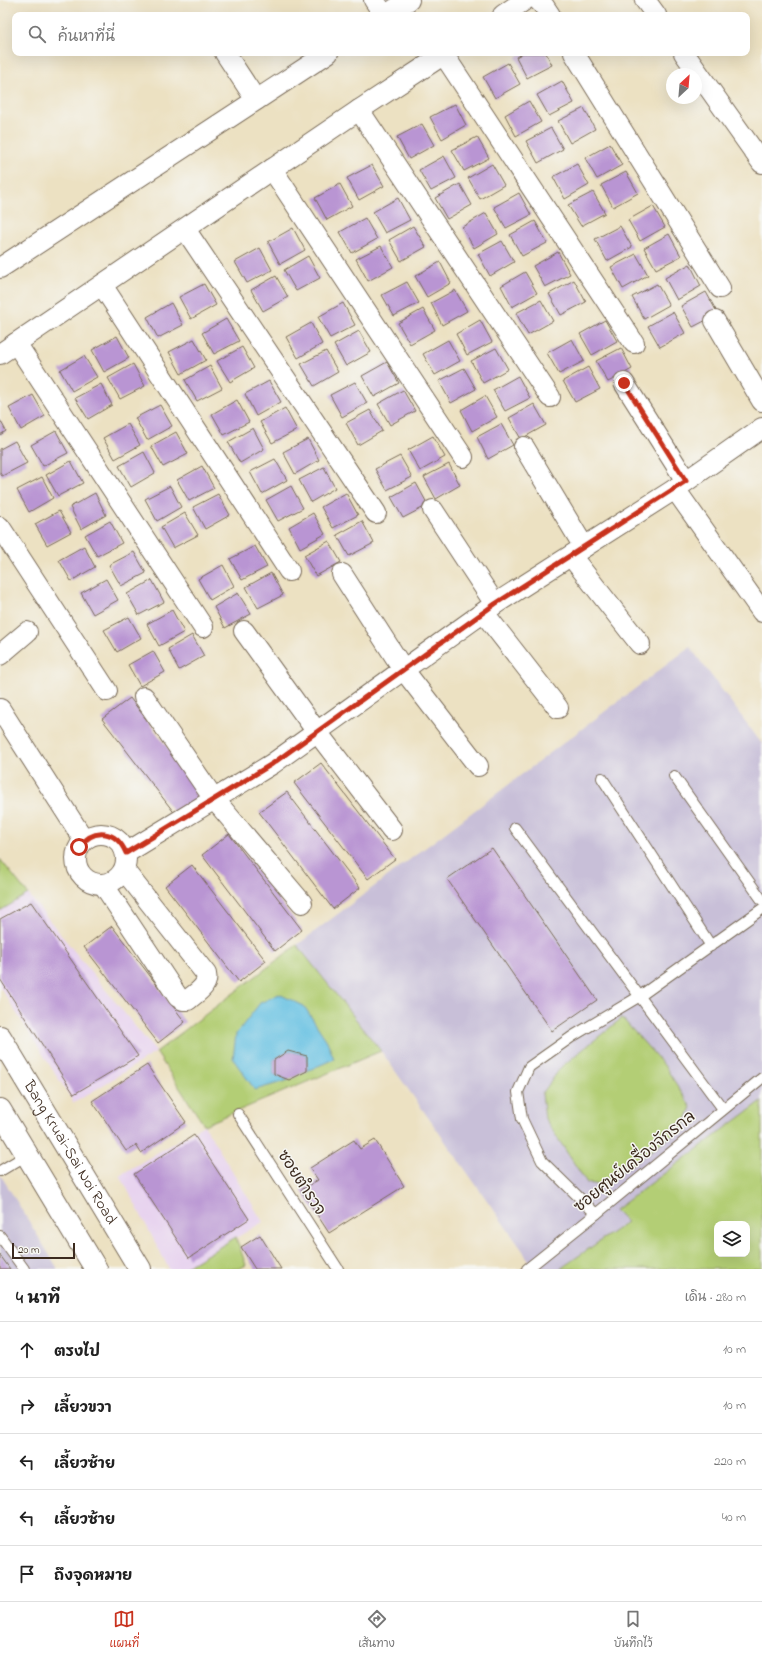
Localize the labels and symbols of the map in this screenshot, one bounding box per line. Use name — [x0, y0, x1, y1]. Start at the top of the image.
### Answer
north arrow — [666, 68, 702, 104]
route end — [615, 374, 633, 392]
route start — [70, 838, 88, 856]
street label: Bang Kruai-Sai Noi Road — [16, 1075, 123, 1229]
street label: ซอยศูนย์เครื่องจักรกล — [566, 1101, 701, 1219]
street label: ซอยตำรวจ — [271, 1146, 331, 1220]
scale bar — [12, 1241, 75, 1260]

